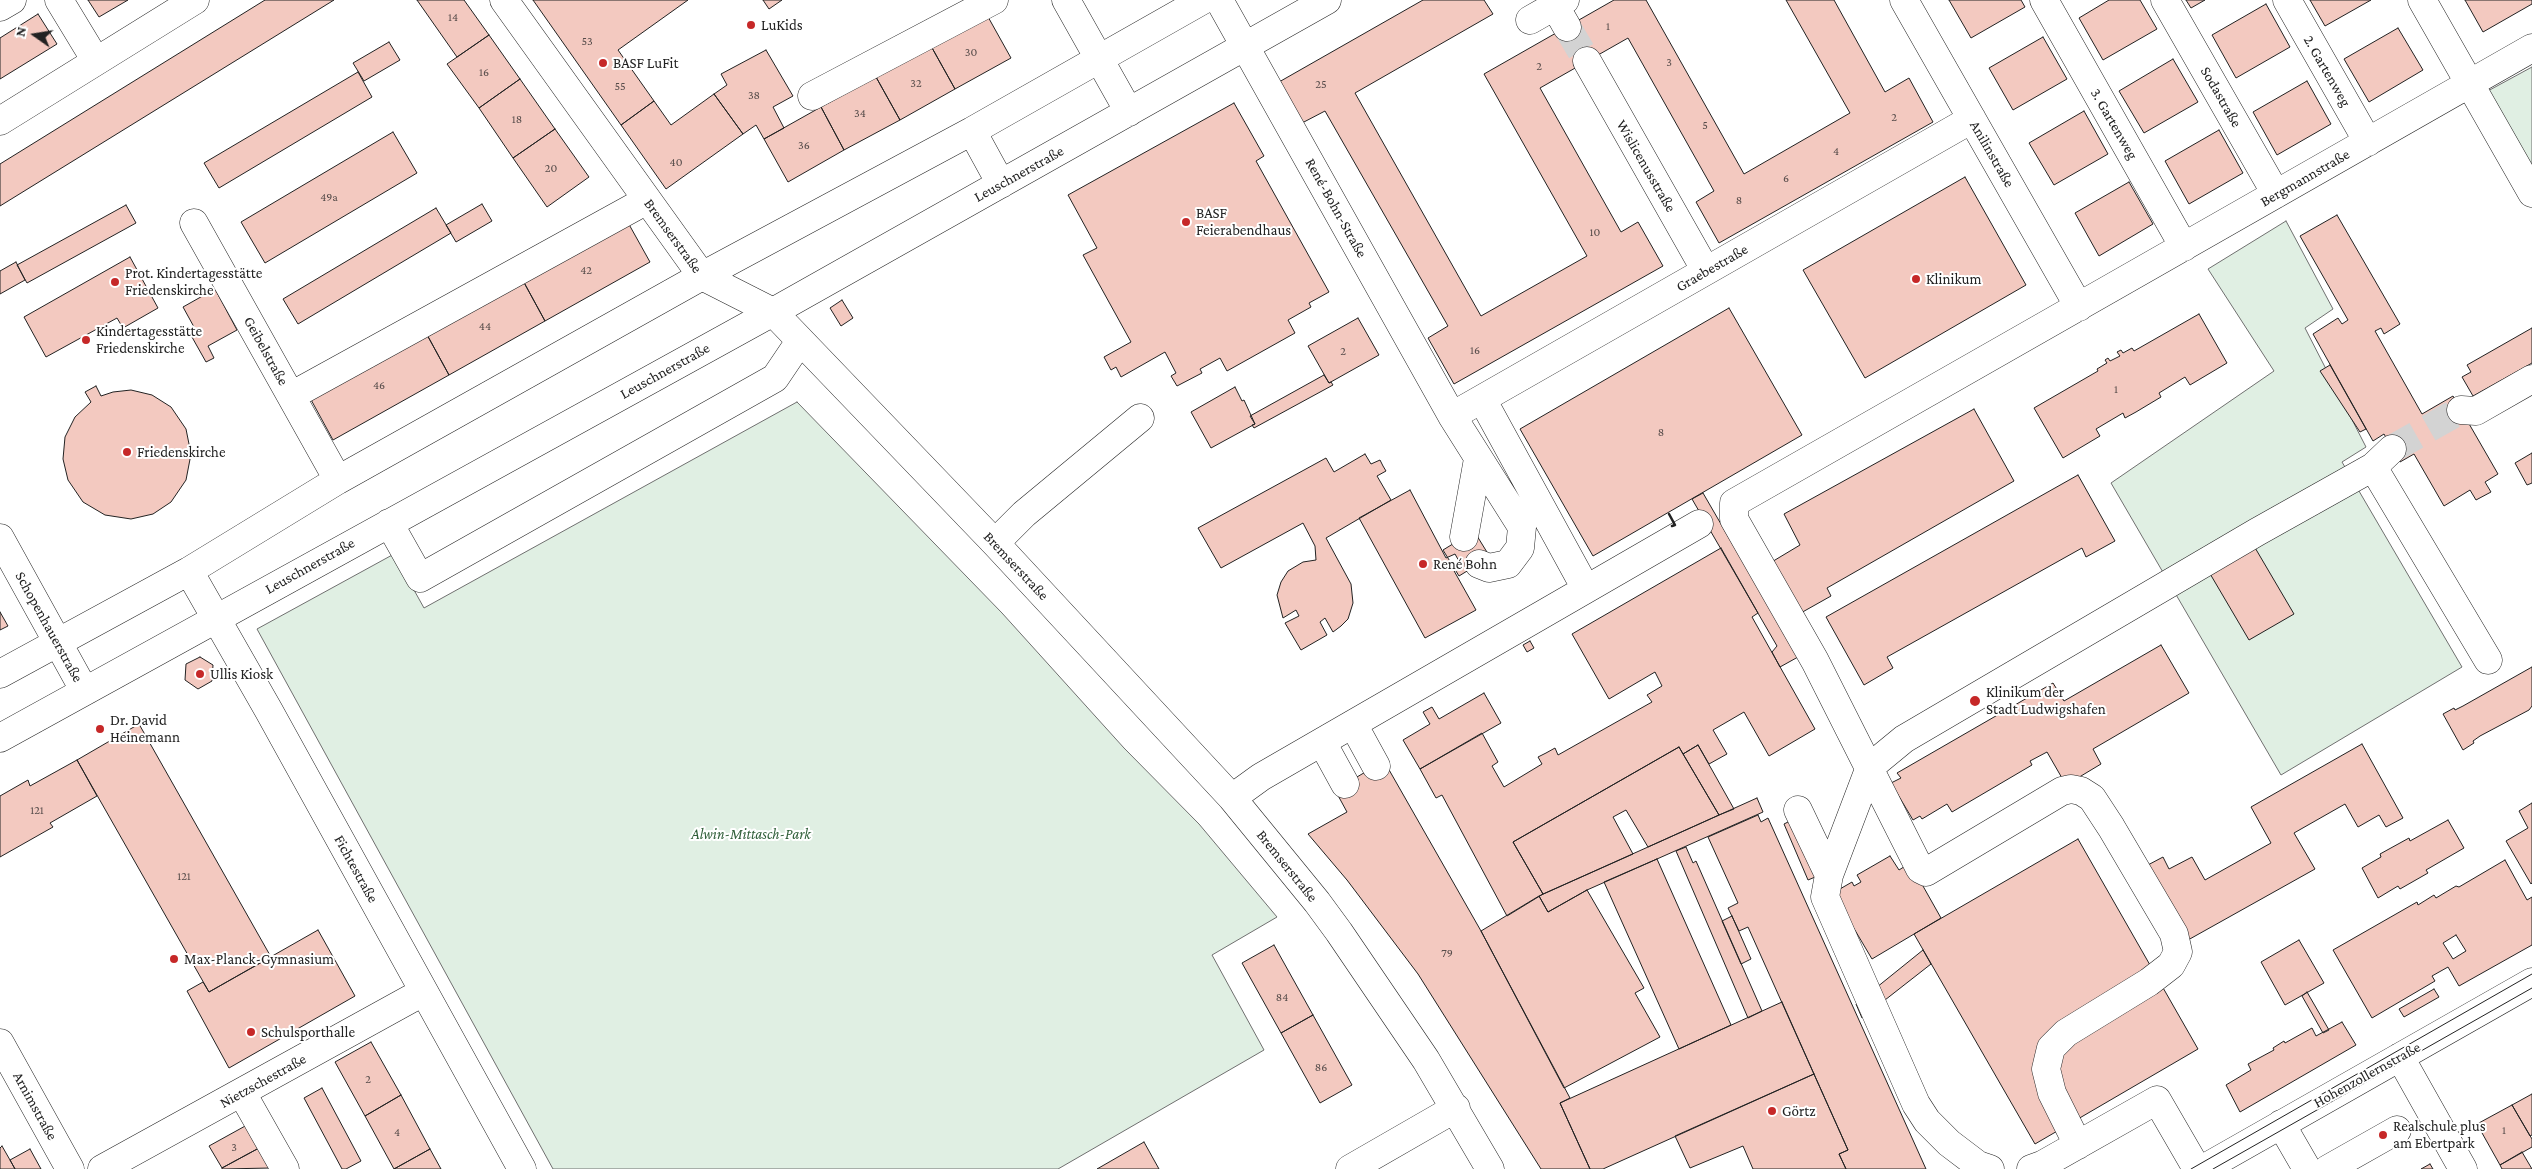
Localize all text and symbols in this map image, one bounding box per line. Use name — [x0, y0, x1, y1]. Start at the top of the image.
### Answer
north arrow — [10, 10, 60, 60]
house number: 14 — [448, 10, 458, 24]
place label: LuKids — [761, 16, 803, 34]
marker: LuKids — [745, 19, 757, 31]
house number: 1 — [1606, 19, 1610, 33]
text: N — [12, 25, 29, 38]
street label: 2. Gartenweg — [2299, 32, 2355, 110]
house number: 53 — [581, 34, 593, 48]
house number: 30 — [965, 45, 977, 59]
place label: BASF LuFit — [613, 54, 678, 72]
house number: 3 — [1666, 55, 1672, 69]
marker: BASF LuFit — [597, 57, 609, 69]
house number: 2 — [1536, 59, 1542, 73]
street label: Sodastraße — [2196, 63, 2246, 131]
house number: 16 — [479, 65, 489, 79]
house number: 32 — [910, 76, 922, 90]
house number: 25 — [1315, 77, 1327, 91]
house number: 55 — [614, 79, 626, 93]
street label: 3. Gartenweg — [2086, 85, 2142, 163]
house number: 38 — [748, 88, 760, 102]
house number: 34 — [854, 106, 866, 120]
house number: 2 — [1891, 110, 1897, 124]
house number: 18 — [512, 112, 522, 126]
street label: Wislicenusstraße — [1612, 117, 1680, 215]
street label: Anilinstraße — [1966, 117, 2018, 191]
house number: 5 — [1702, 118, 1708, 132]
house number: 36 — [798, 138, 810, 152]
street label: Leuschnerstraße — [971, 142, 1067, 206]
house number: 4 — [1833, 144, 1839, 158]
street label: Bergmannstraße — [2257, 145, 2353, 211]
house number: 40 — [670, 155, 682, 169]
street label: René-Bohn-Straße — [1301, 155, 1371, 261]
house number: 20 — [545, 161, 557, 175]
house number: 6 — [1783, 171, 1789, 185]
house number: 49a — [320, 190, 338, 204]
house number: 8 — [1736, 193, 1742, 207]
street label: Bremserstraße — [640, 195, 706, 277]
place label: BASF Feierabendhaus — [1196, 204, 1291, 239]
marker: BASF Feierabendhaus — [1180, 216, 1192, 228]
house number: 10 — [1590, 225, 1600, 239]
street label: Graebestraße — [1673, 240, 1751, 296]
house number: 42 — [580, 263, 592, 277]
place label: Prot. Kindertagesstätte Friedenskirche — [125, 264, 262, 299]
place label: Klinikum — [1926, 270, 1982, 288]
marker: Klinikum — [1910, 273, 1922, 285]
marker: Prot. Kindertagesstätte Friedenskirche — [109, 276, 121, 288]
street label: Geibelstraße — [240, 313, 292, 389]
house number: 44 — [479, 319, 491, 333]
place label: Kindertagesstätte Friedenskirche — [96, 322, 202, 357]
marker: Kindertagesstätte Friedenskirche — [80, 334, 92, 346]
street label: Leuschnerstraße — [617, 339, 713, 403]
house number: 16 — [1470, 343, 1480, 357]
house number: 2 — [1340, 344, 1346, 358]
house number: 46 — [373, 378, 385, 392]
house number: 1 — [2114, 382, 2118, 396]
house number: 8 — [1658, 425, 1664, 439]
place label: Friedenskirche — [137, 443, 225, 461]
marker: Friedenskirche — [121, 446, 133, 458]
street label: Bremserstraße — [980, 528, 1052, 604]
street label: Leuschnerstraße — [262, 534, 358, 598]
place label: René Bohn — [1433, 555, 1497, 573]
marker: René Bohn — [1417, 558, 1429, 570]
street label: Schopenhauerstraße — [11, 569, 87, 685]
place label: Ullis Kiosk — [210, 665, 273, 683]
marker: Ullis Kiosk — [194, 668, 206, 680]
place label: Klinikum der Stadt Ludwigshafen — [1986, 683, 2106, 718]
marker: Klinikum der Stadt Ludwigshafen — [1968, 694, 1982, 708]
place label: Dr. David Heinemann — [110, 711, 180, 746]
marker: Dr. David Heinemann — [94, 723, 106, 735]
house number: 121 — [30, 803, 44, 817]
park label: Alwin-Mittasch-Park — [691, 825, 811, 843]
street label: Bremserstraße — [1253, 826, 1321, 906]
street label: Fichtestraße — [330, 832, 382, 906]
house number: 121 — [177, 869, 191, 883]
house number: 79 — [1441, 946, 1453, 960]
place label: Max-Planck-Gymnasium — [184, 950, 334, 968]
marker: Max-Planck-Gymnasium — [168, 953, 180, 965]
house number: 84 — [1276, 990, 1288, 1004]
place label: Schulsporthalle — [261, 1023, 355, 1041]
marker: Schulsporthalle — [245, 1026, 257, 1038]
street label: Hohenzollernstraße — [2310, 1038, 2424, 1112]
street label: Nietzschestraße — [217, 1050, 309, 1112]
house number: 86 — [1315, 1060, 1327, 1074]
street label: Arnimstraße — [9, 1069, 61, 1143]
house number: 2 — [365, 1072, 371, 1086]
place label: Görtz — [1782, 1102, 1816, 1120]
marker: Görtz — [1766, 1105, 1778, 1117]
place label: Realschule plus am Ebertpark — [2393, 1117, 2486, 1152]
house number: 1 — [2502, 1123, 2506, 1137]
house number: 4 — [394, 1125, 400, 1139]
marker: Realschule plus am Ebertpark — [2377, 1129, 2389, 1141]
house number: 3 — [231, 1140, 237, 1154]

